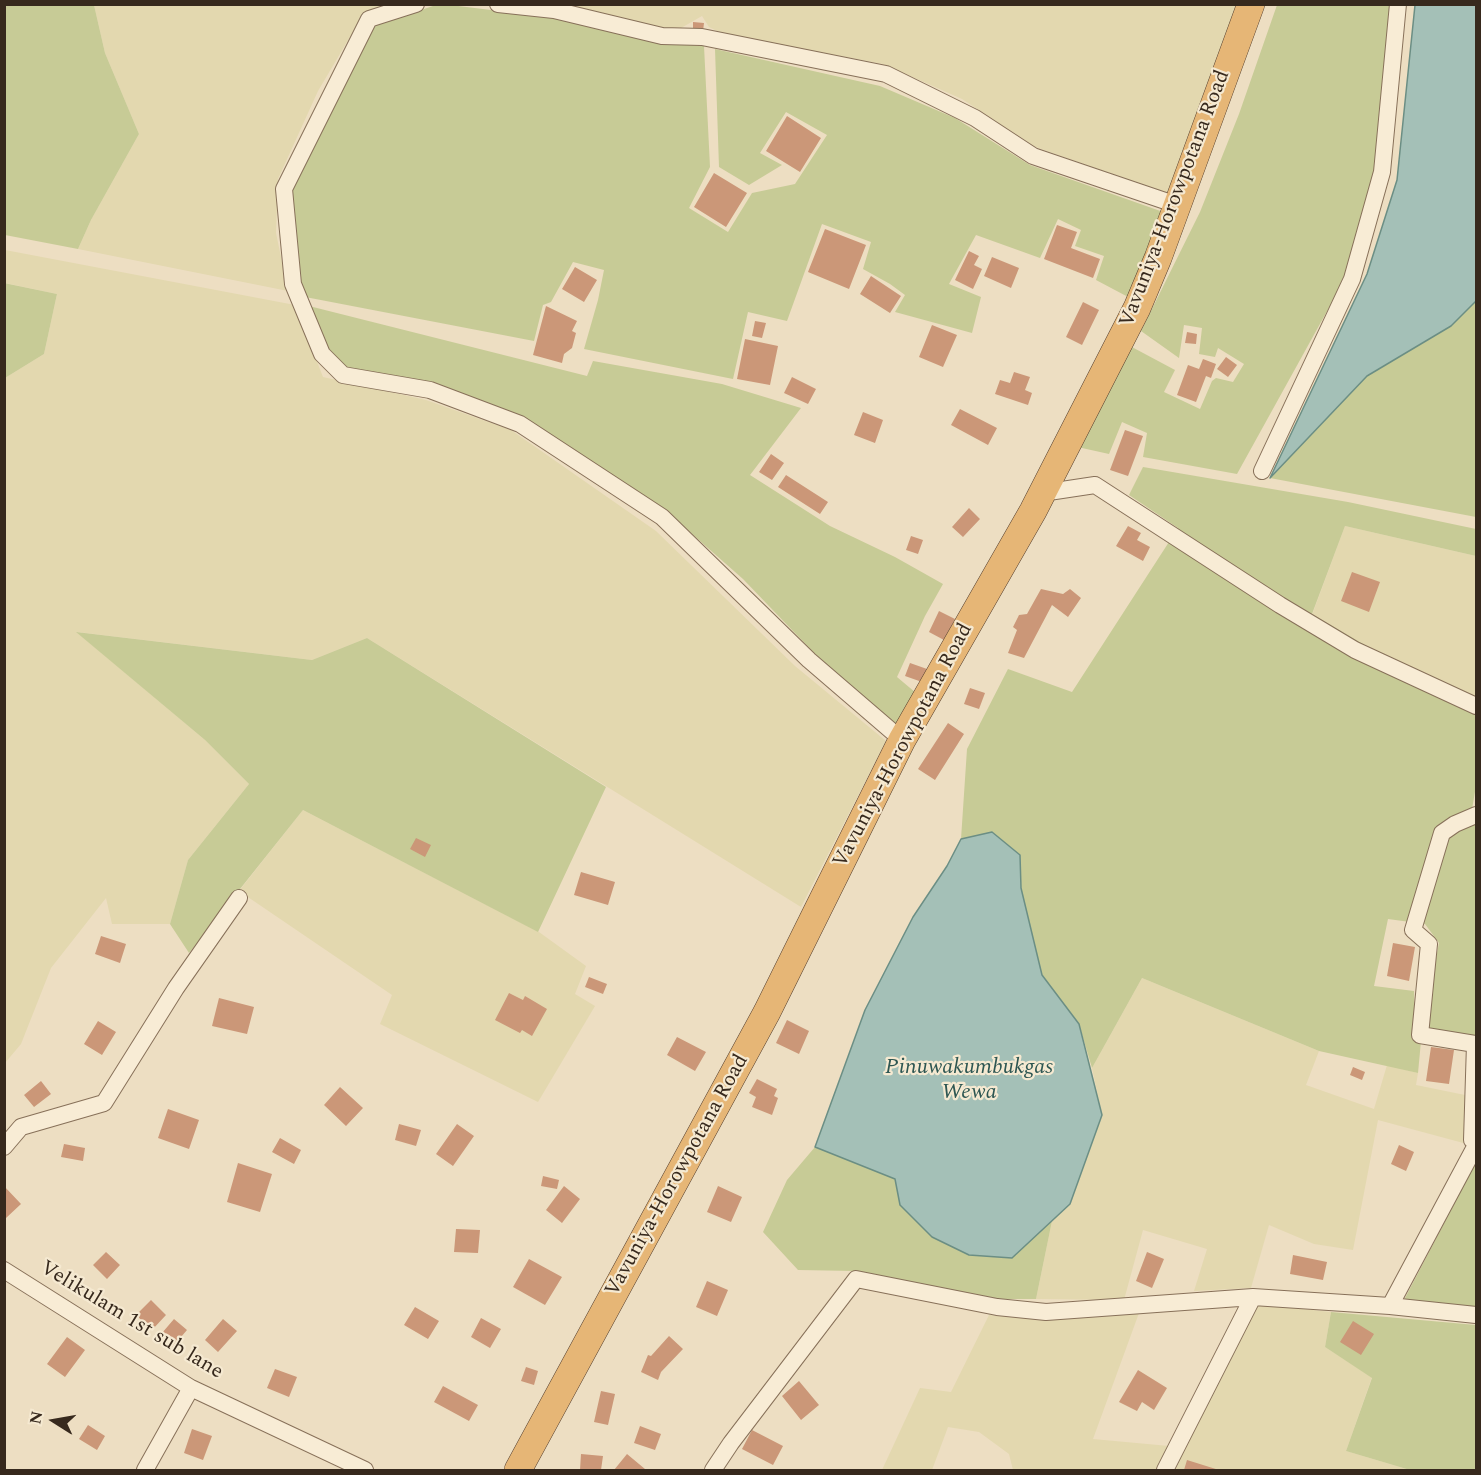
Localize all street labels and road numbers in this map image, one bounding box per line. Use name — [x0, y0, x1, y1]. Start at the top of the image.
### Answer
street label: Vavuniya-Horowpotana Road — [1115, 67, 1237, 331]
street label: Vavuniya-Horowpotana Road — [829, 620, 979, 872]
street label: Vavuniya-Horowpotana Road — [601, 1051, 755, 1301]
street label: Velikulam 1st sub lane — [35, 1256, 227, 1386]

